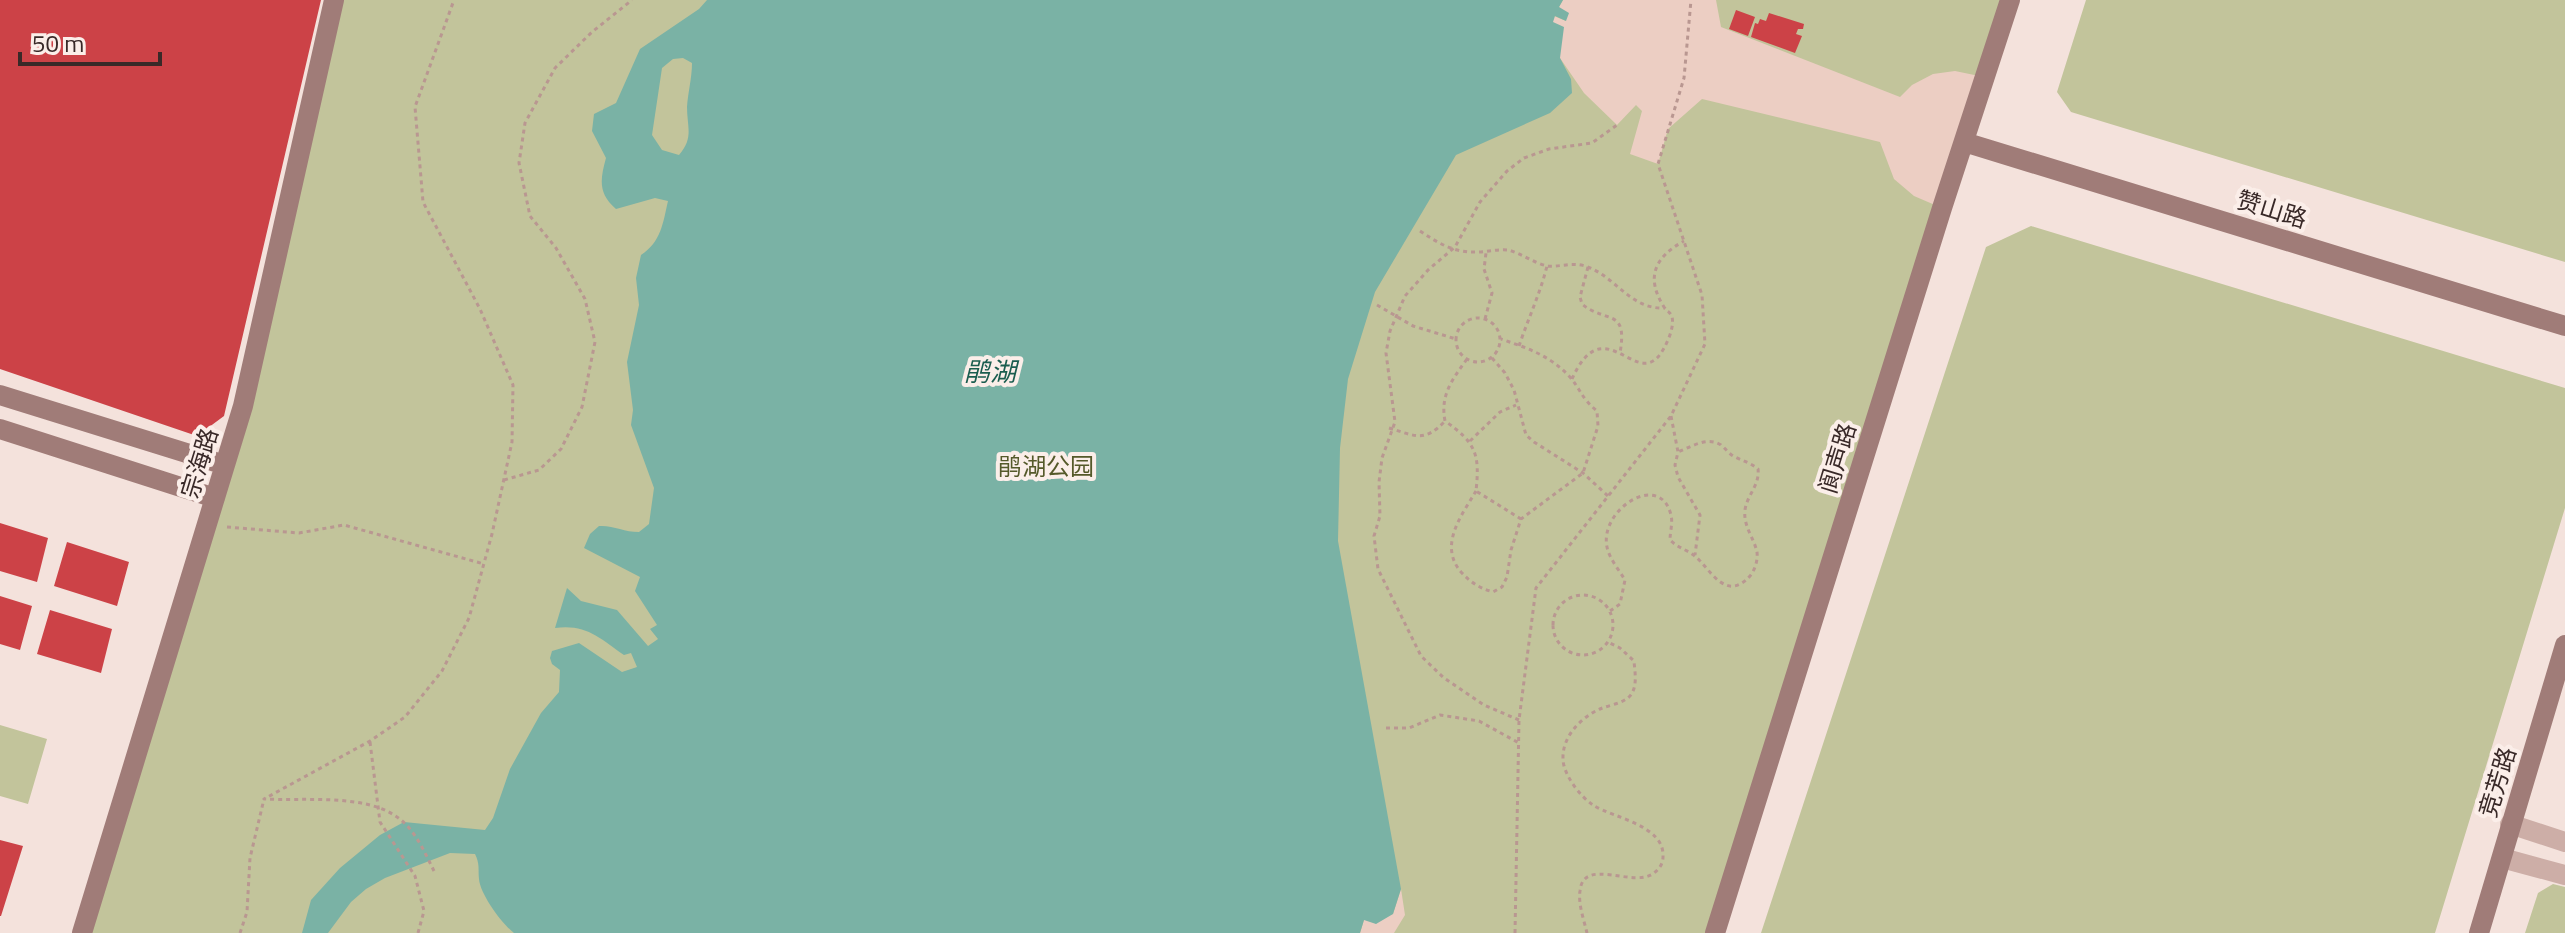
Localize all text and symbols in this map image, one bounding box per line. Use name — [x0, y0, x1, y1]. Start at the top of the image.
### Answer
scale bar — [20, 16, 160, 66]
text: 50 m — [32, 25, 84, 61]
street label: 赞山路 — [2232, 181, 2312, 237]
water label: 鹃湖 — [964, 352, 1020, 391]
street label: 阆声路 — [1809, 418, 1865, 498]
street label: 宗海路 — [171, 423, 227, 503]
park label: 鹃湖公园 — [998, 448, 1094, 484]
street label: 竞芳路 — [2469, 742, 2525, 822]

